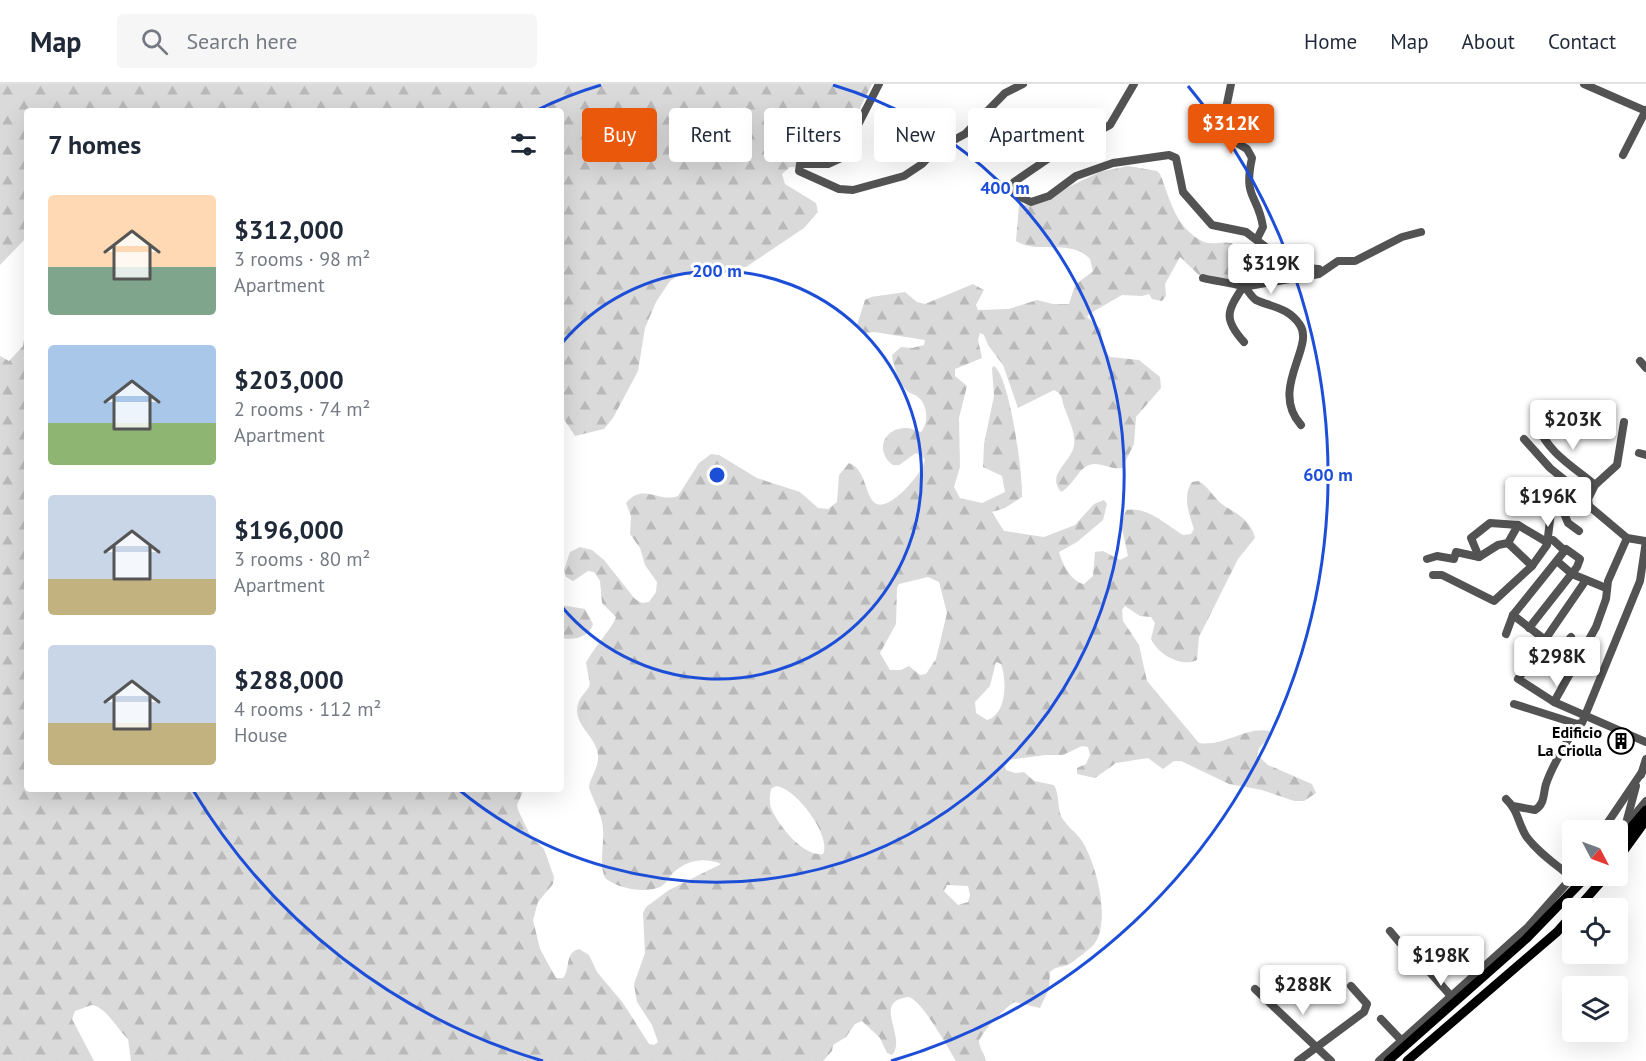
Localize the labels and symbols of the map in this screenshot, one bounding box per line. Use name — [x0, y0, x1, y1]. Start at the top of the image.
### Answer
pin: $312K — [1189, 104, 1273, 155]
text: 400 m — [980, 176, 1030, 199]
pin: $319K — [1229, 244, 1313, 295]
text: 200 m — [692, 259, 742, 282]
pin: $203K — [1531, 400, 1615, 451]
text: 600 m — [1303, 463, 1353, 486]
centre of rings — [707, 465, 727, 485]
pin: $196K — [1506, 477, 1590, 528]
pin: $298K — [1515, 637, 1599, 688]
place label: Edificio La Criolla — [1537, 722, 1602, 760]
building icon: Edificio La Criolla — [1606, 726, 1636, 756]
north arrow — [1562, 820, 1628, 886]
pin: $198K — [1399, 936, 1483, 987]
pin: $288K — [1261, 965, 1345, 1016]

